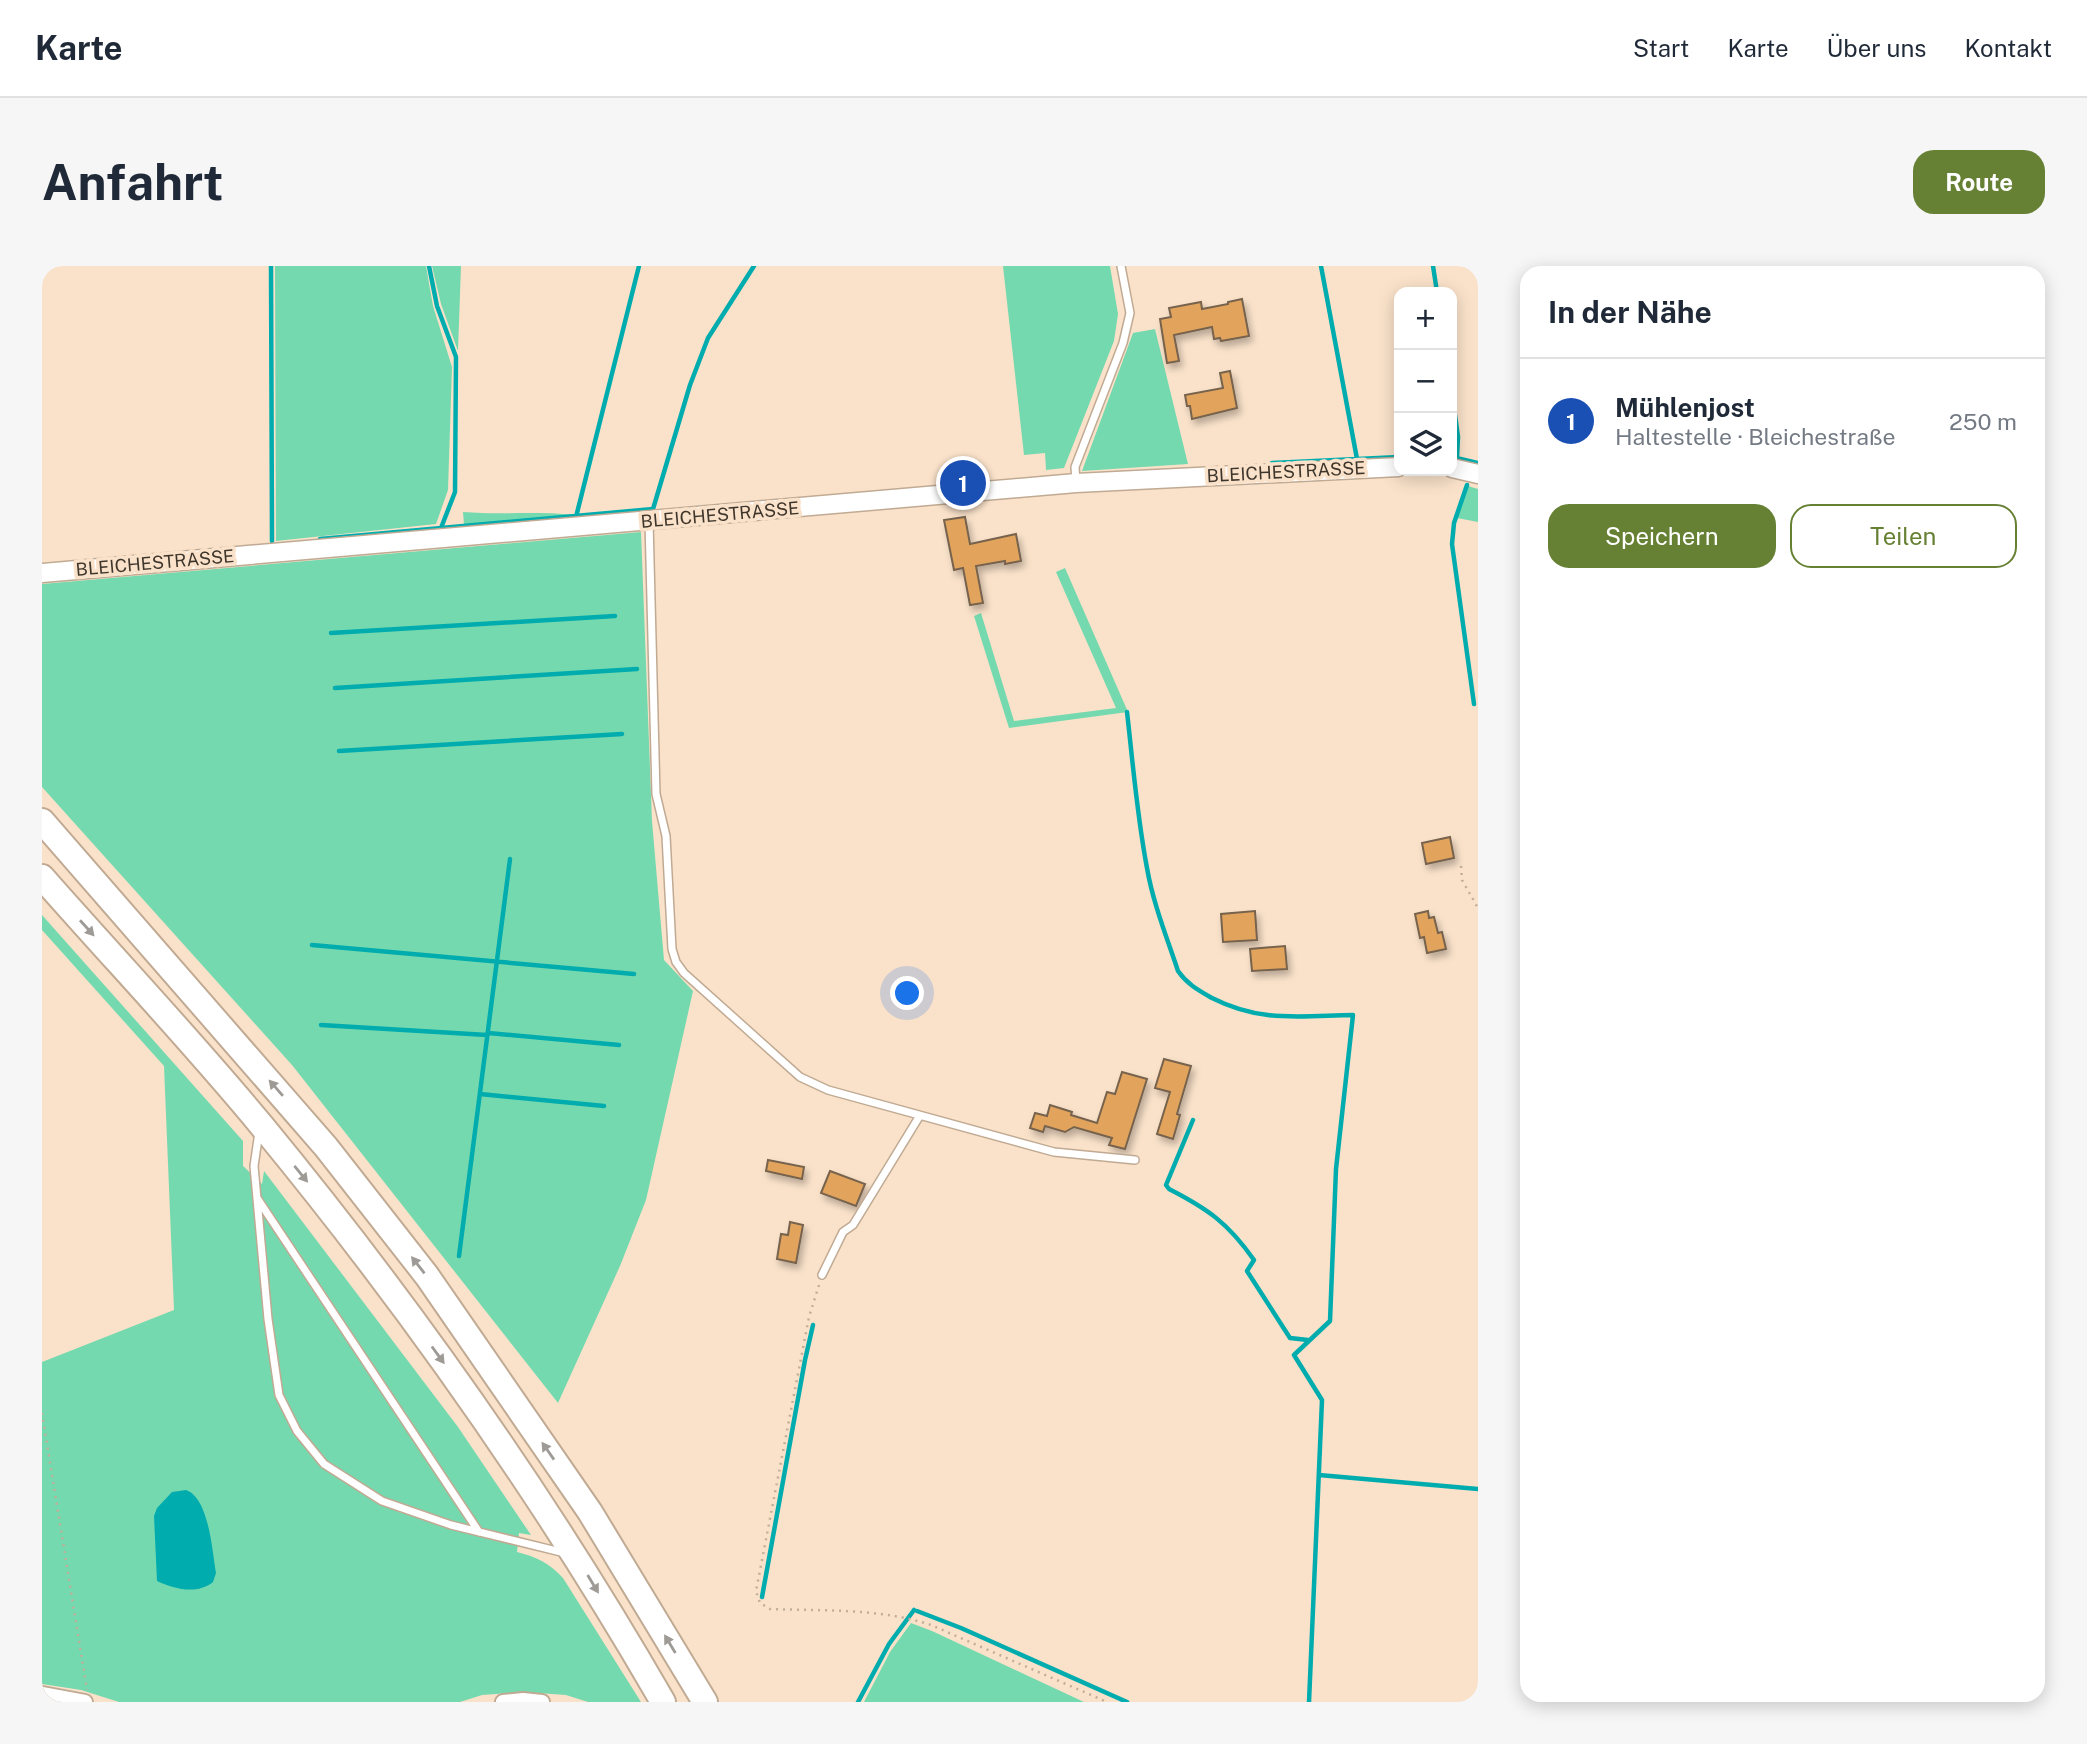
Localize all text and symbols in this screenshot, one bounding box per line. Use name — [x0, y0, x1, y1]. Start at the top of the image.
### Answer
text: Karte — [35, 29, 123, 67]
text: Start — [1633, 34, 1689, 62]
text: Karte — [1727, 34, 1789, 62]
text: Über uns — [1827, 34, 1926, 62]
text: Kontakt — [1964, 34, 2052, 62]
button: Route — [1913, 150, 2045, 214]
text: Anfahrt — [42, 153, 223, 211]
map controls — [1394, 287, 1457, 476]
button: + — [1394, 287, 1457, 350]
text: In der Nähe — [1548, 294, 1712, 330]
button: − — [1394, 350, 1457, 413]
text: Mühlenjost — [1615, 392, 1755, 423]
text: 1 — [1566, 408, 1576, 435]
text: 250 m — [1949, 408, 2017, 435]
button: layers — [1394, 413, 1457, 476]
text: Haltestelle · Bleichestraße — [1615, 423, 1895, 450]
pin: 1 — [940, 457, 986, 509]
street label: BLEICHESTRASSE — [1206, 457, 1366, 486]
street label: BLEICHESTRASSE — [640, 497, 800, 532]
button: Speichern — [1548, 504, 1776, 568]
button: Teilen — [1790, 504, 2017, 568]
street label: BLEICHESTRASSE — [75, 545, 235, 580]
one-way arrow — [79, 919, 95, 937]
your location — [890, 976, 924, 1010]
one-way arrow — [268, 1079, 283, 1097]
one-way arrow — [293, 1164, 308, 1182]
one-way arrow — [411, 1256, 426, 1274]
one-way arrow — [431, 1346, 445, 1364]
one-way arrow — [541, 1442, 555, 1460]
one-way arrow — [587, 1574, 599, 1593]
one-way arrow — [663, 1634, 676, 1653]

